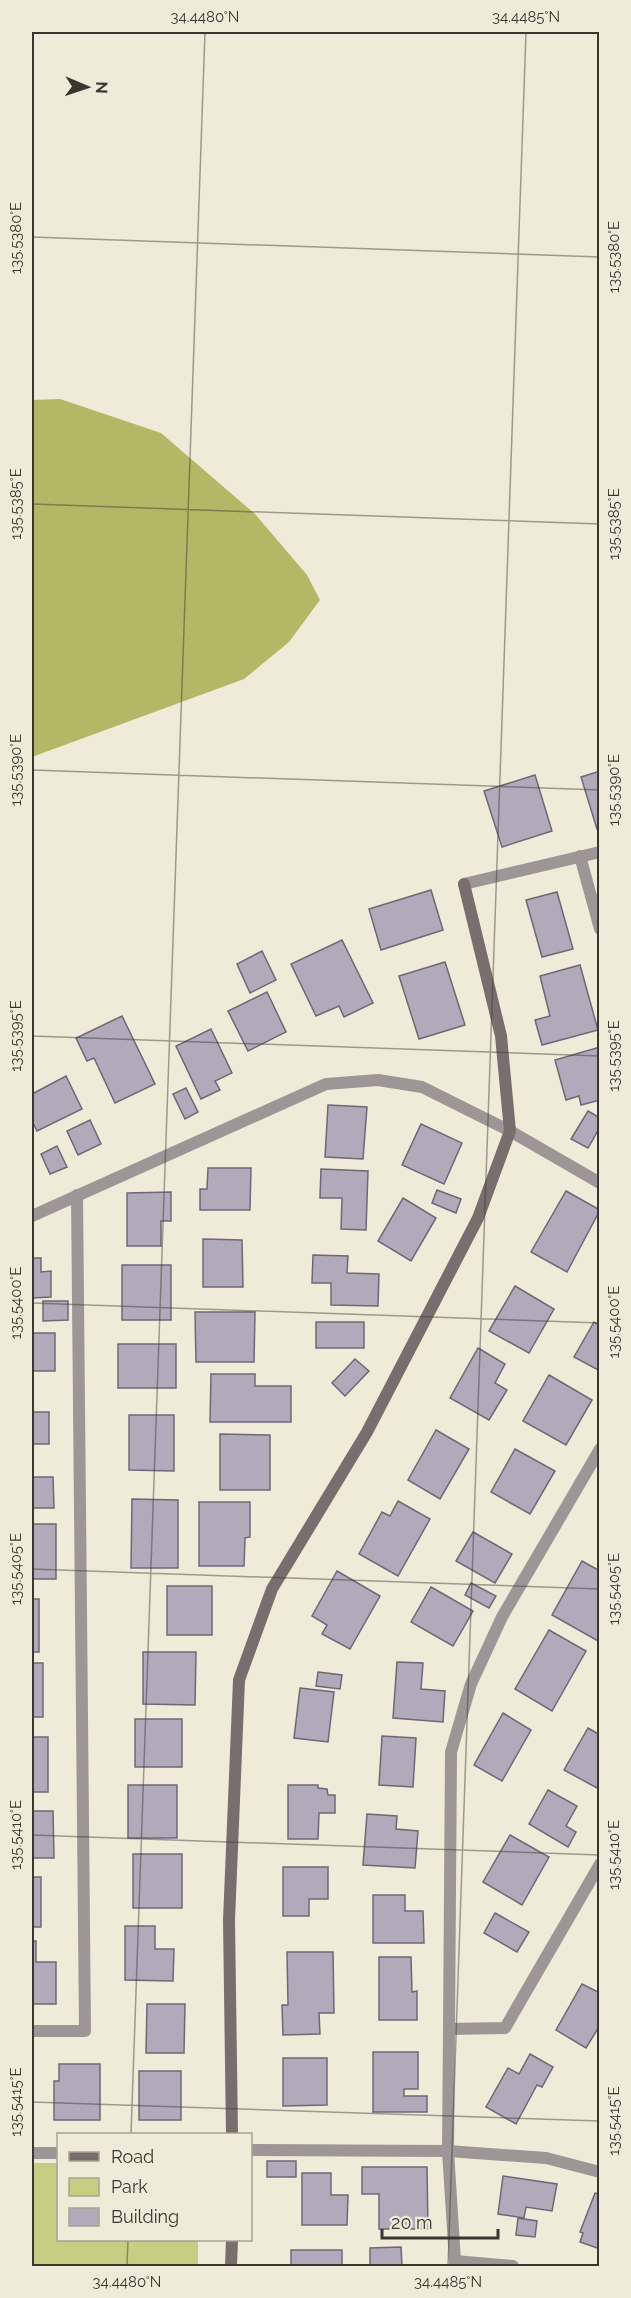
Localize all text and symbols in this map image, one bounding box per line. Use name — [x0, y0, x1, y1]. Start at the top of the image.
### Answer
text: 34.4480°N — [171, 8, 239, 26]
text: 34.4485°N — [492, 8, 560, 26]
north arrow — [57, 57, 117, 117]
text: N — [92, 81, 111, 94]
text: 135.5380°E — [7, 202, 25, 274]
text: 135.5380°E — [605, 221, 623, 293]
text: 135.5385°E — [7, 468, 25, 540]
text: 135.5385°E — [605, 488, 623, 560]
text: 135.5390°E — [7, 734, 25, 806]
text: 135.5390°E — [605, 754, 623, 826]
text: 135.5395°E — [7, 1000, 25, 1072]
text: 135.5395°E — [605, 1020, 623, 1092]
text: 135.5400°E — [7, 1267, 25, 1340]
text: 135.5400°E — [605, 1286, 623, 1359]
text: 135.5405°E — [7, 1533, 25, 1605]
text: 135.5405°E — [605, 1553, 623, 1625]
text: 135.5410°E — [7, 1800, 25, 1870]
text: 135.5410°E — [605, 1820, 623, 1890]
text: 135.5415°E — [7, 2067, 25, 2137]
text: 135.5415°E — [605, 2086, 623, 2156]
legend — [57, 2133, 252, 2241]
text: Road — [111, 2146, 154, 2167]
text: Park — [111, 2176, 148, 2197]
scale bar — [382, 2202, 498, 2240]
text: Building — [111, 2206, 179, 2227]
text: 20 m — [391, 2212, 433, 2233]
text: 34.4480°N — [93, 2273, 161, 2291]
text: 34.4485°N — [414, 2273, 482, 2291]

